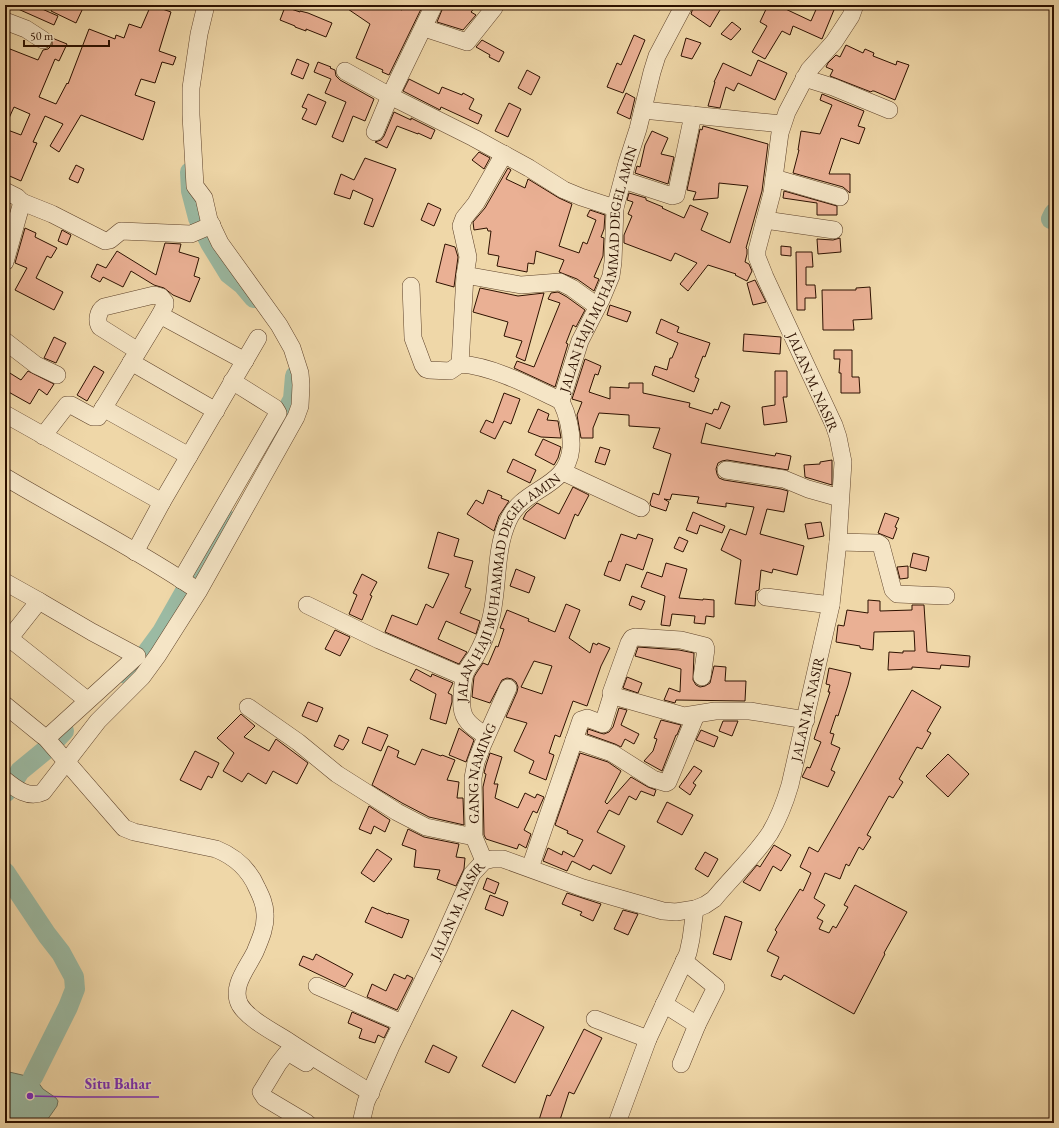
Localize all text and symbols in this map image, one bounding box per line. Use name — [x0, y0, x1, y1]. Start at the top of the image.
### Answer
scale bar — [24, 22, 109, 48]
text: 50 m — [30, 28, 54, 44]
street label: JALAN HAJI MUHAMMAD DEGEL AMIN — [555, 144, 641, 396]
street label: JALAN M. NASIR — [783, 329, 843, 435]
street label: JALAN HAJI MUHAMMAD DEGEL AMIN — [453, 469, 564, 703]
street label: JALAN M. NASIR — [786, 654, 828, 764]
street label: GANG NAMING — [464, 720, 500, 824]
street label: JALAN M. NASIR — [425, 857, 489, 963]
callout: Situ Bahar — [76, 1070, 159, 1097]
text: Situ Bahar — [85, 1074, 152, 1093]

